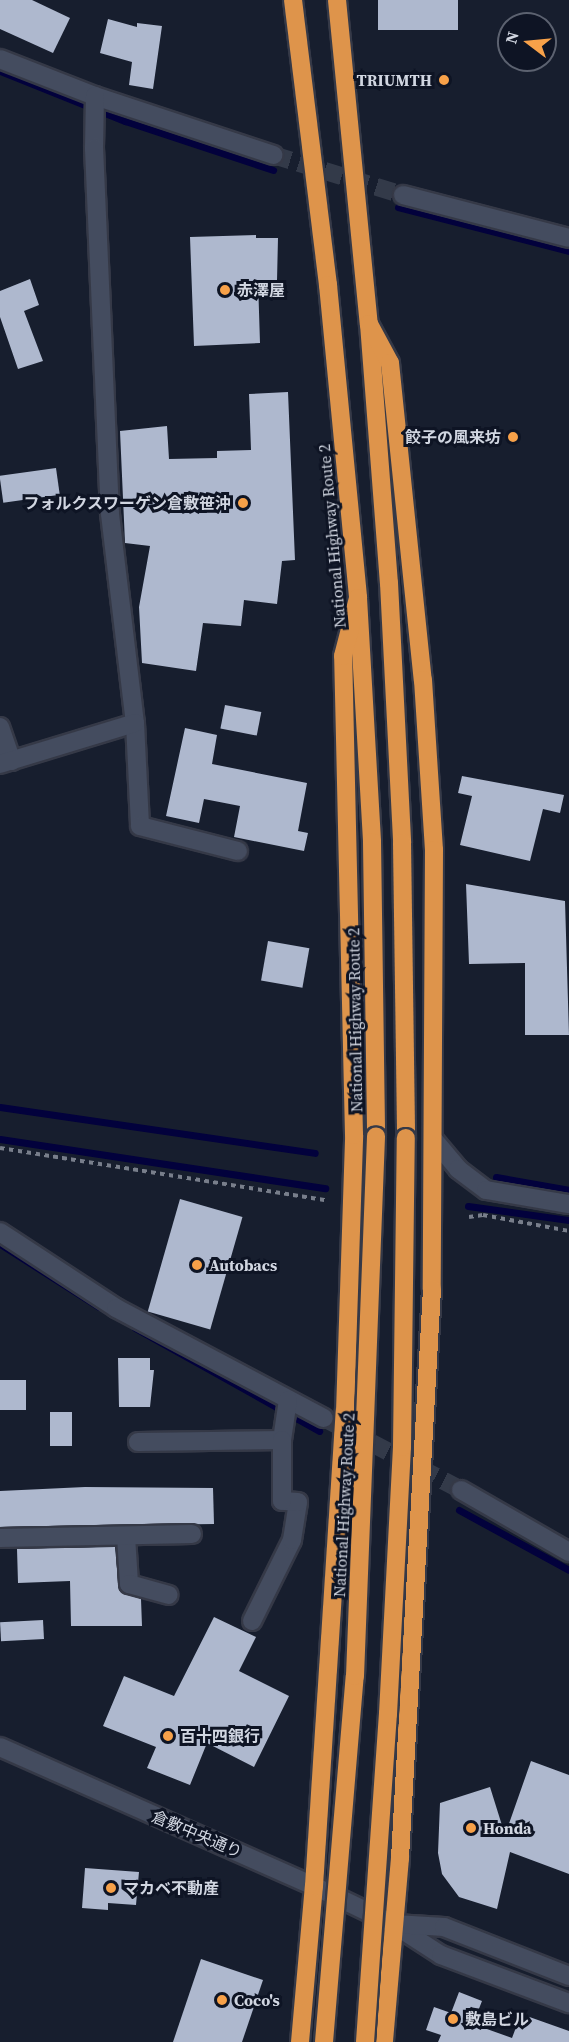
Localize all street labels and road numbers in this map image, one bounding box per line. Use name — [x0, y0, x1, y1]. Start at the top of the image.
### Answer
street label: National Highway Route 2 — [314, 443, 350, 629]
street label: National Highway Route 2 — [344, 928, 366, 1112]
street label: National Highway Route 2 — [330, 1412, 358, 1598]
street label: 倉敷中央通り — [149, 1806, 245, 1862]

